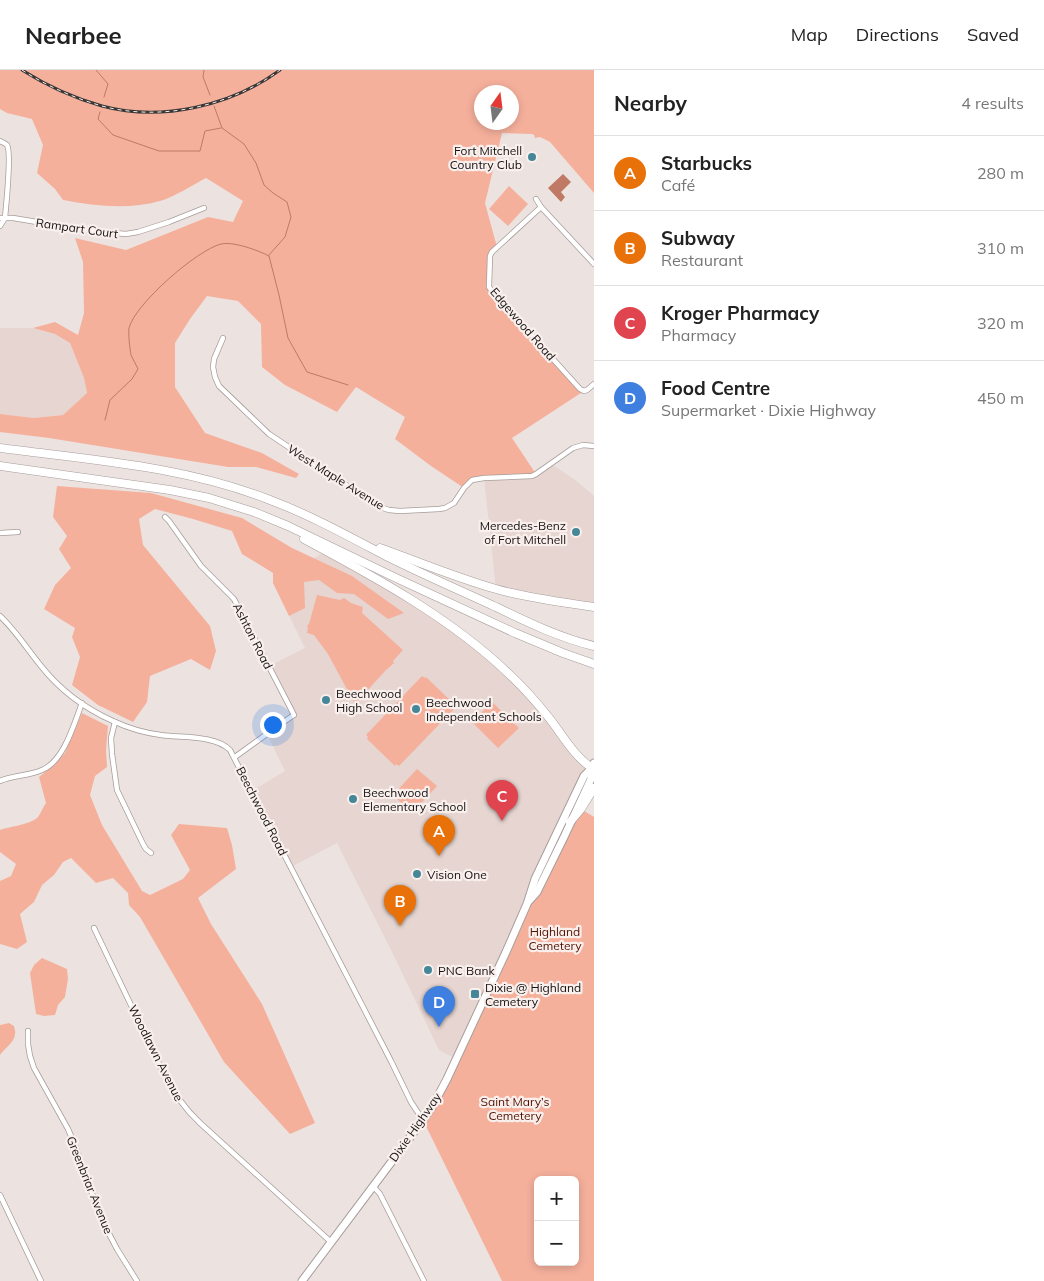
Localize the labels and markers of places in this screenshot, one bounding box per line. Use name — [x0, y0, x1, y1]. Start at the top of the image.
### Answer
place label: Fort Mitchell Country Club — [450, 143, 522, 172]
marker: Fort Mitchell Country Club — [526, 151, 538, 163]
place label: Mercedes-Benz of Fort Mitchell — [480, 518, 566, 547]
marker: Mercedes-Benz of Fort Mitchell — [570, 526, 582, 538]
place label: Beechwood High School — [336, 686, 402, 715]
marker: Beechwood High School — [320, 694, 332, 706]
place label: Beechwood Independent Schools — [426, 695, 542, 724]
marker: Beechwood Independent Schools — [410, 703, 422, 715]
pin: C — [486, 780, 518, 821]
place label: Beechwood Elementary School — [363, 785, 466, 814]
marker: Beechwood Elementary School — [347, 793, 359, 805]
pin: A — [423, 815, 455, 856]
place label: Vision One — [427, 867, 487, 882]
marker: Vision One — [411, 868, 423, 880]
pin: B — [384, 885, 416, 926]
place label: PNC Bank — [438, 963, 496, 978]
marker: PNC Bank — [422, 964, 434, 976]
place label: Dixie @ Highland Cemetery — [485, 980, 581, 1009]
pin: D — [423, 986, 455, 1027]
marker: Dixie @ Highland Cemetery — [469, 988, 481, 1000]

